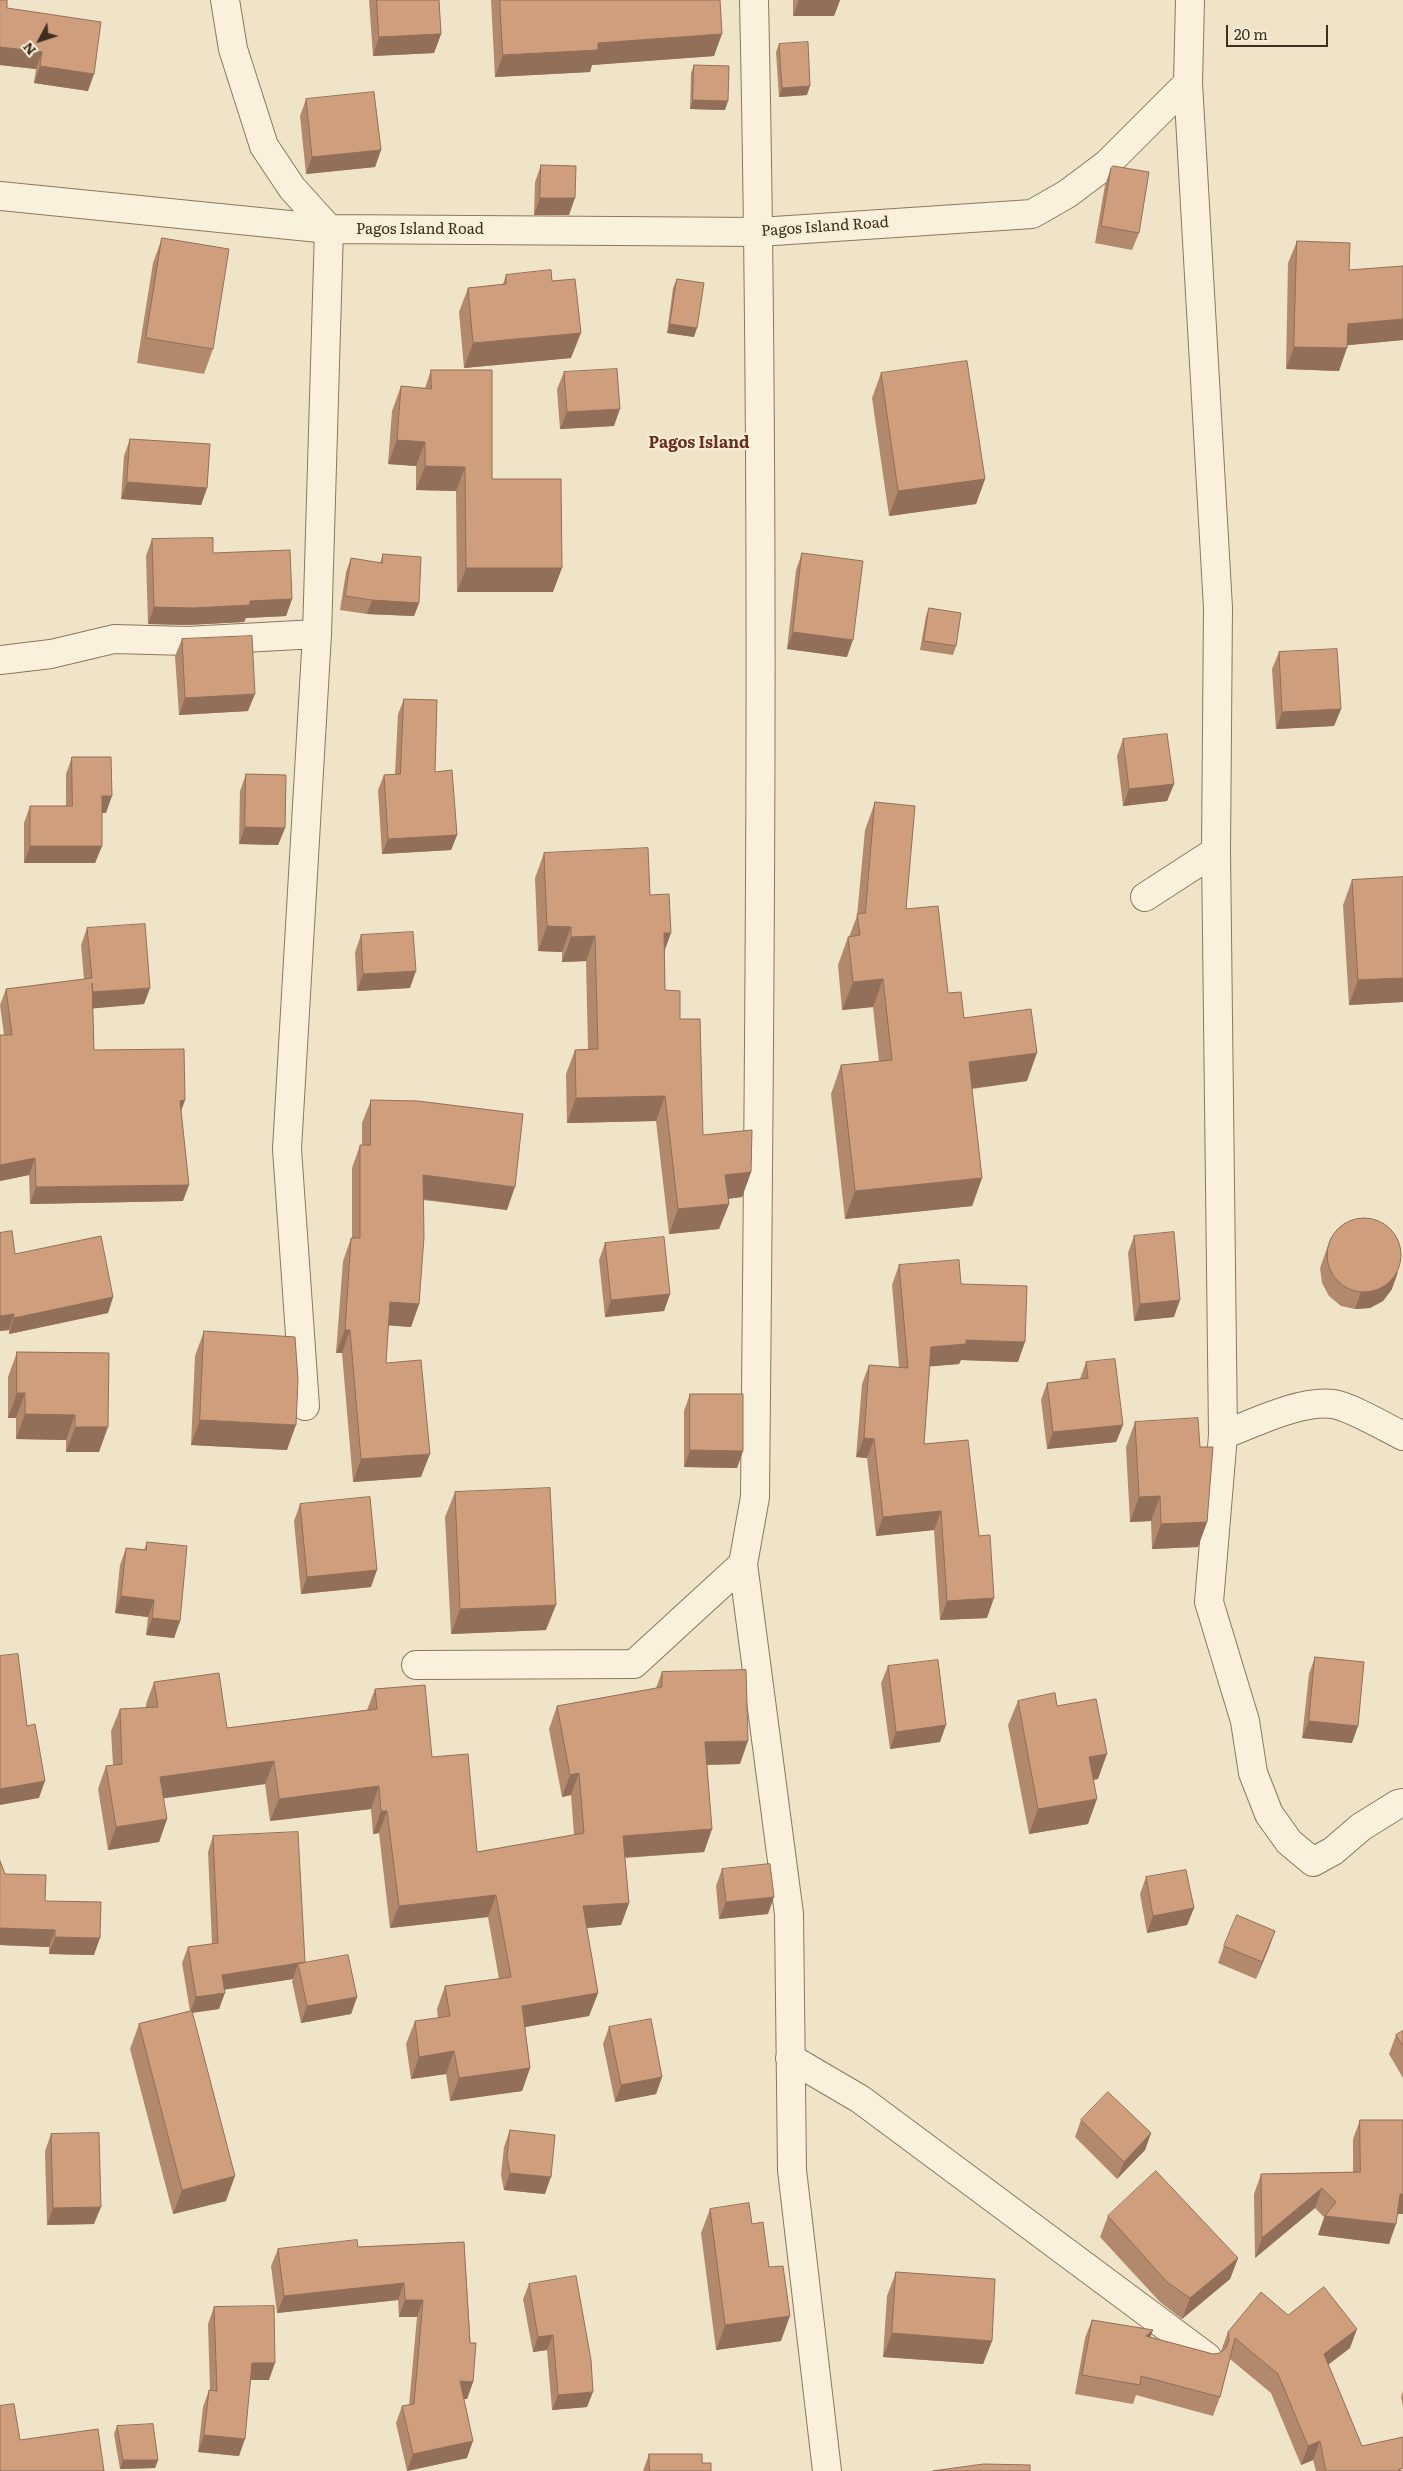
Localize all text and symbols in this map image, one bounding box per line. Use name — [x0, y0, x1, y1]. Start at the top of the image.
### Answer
north arrow — [15, 15, 65, 65]
scale bar — [1228, 15, 1330, 47]
text: 20 m — [1234, 22, 1268, 45]
text: N — [17, 39, 40, 61]
street label: Pagos Island Road — [761, 214, 889, 240]
street label: Pagos Island Road — [356, 221, 484, 239]
district label: Pagos Island — [649, 433, 749, 453]

